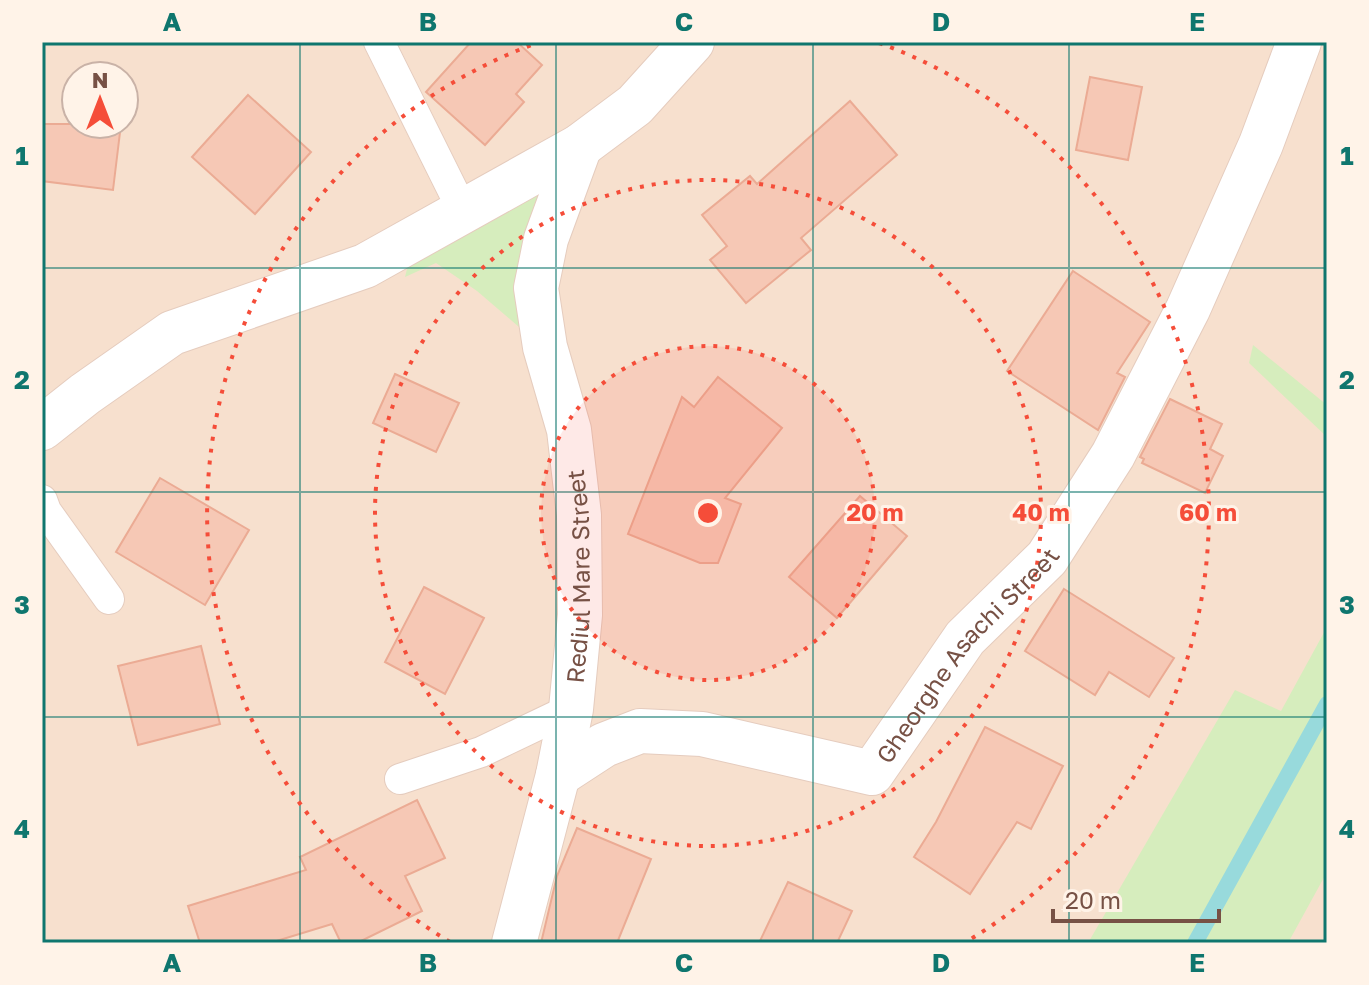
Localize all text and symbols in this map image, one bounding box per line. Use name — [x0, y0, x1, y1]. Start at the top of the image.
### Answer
text: A — [163, 6, 182, 37]
text: B — [419, 6, 437, 37]
text: C — [675, 6, 693, 37]
text: D — [932, 6, 950, 37]
text: E — [1189, 6, 1205, 37]
north arrow — [60, 60, 140, 140]
text: N — [92, 66, 108, 93]
text: 1 — [15, 140, 29, 171]
text: 1 — [1340, 140, 1354, 171]
text: 2 — [14, 364, 30, 395]
text: 2 — [1339, 364, 1355, 395]
street label: Rediul Mare Street — [559, 468, 595, 684]
text: 20 m — [846, 497, 904, 526]
text: 40 m — [1012, 497, 1070, 526]
text: 60 m — [1179, 497, 1237, 526]
centre of rings — [694, 499, 722, 527]
street label: Gheorghe Asachi Street — [869, 542, 1064, 768]
text: 3 — [14, 589, 30, 620]
text: 3 — [1339, 589, 1355, 620]
text: 4 — [14, 813, 30, 844]
text: 4 — [1339, 813, 1355, 844]
scale bar — [1053, 873, 1219, 923]
text: 20 m — [1065, 885, 1121, 914]
text: A — [163, 947, 182, 978]
text: B — [419, 947, 437, 978]
text: C — [675, 947, 693, 978]
text: D — [932, 947, 950, 978]
text: E — [1189, 947, 1205, 978]

